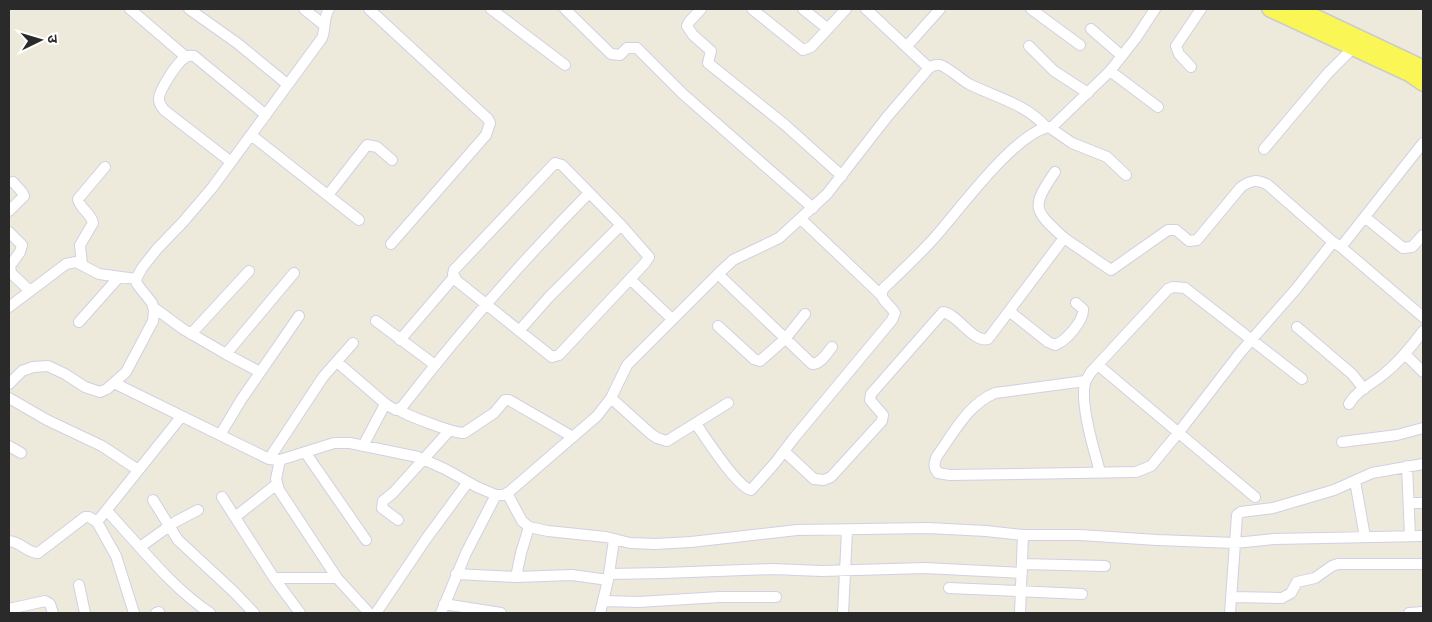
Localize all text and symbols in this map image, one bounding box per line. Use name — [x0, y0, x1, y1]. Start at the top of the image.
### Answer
north arrow — [15, 15, 65, 65]
text: उ — [45, 34, 61, 44]

